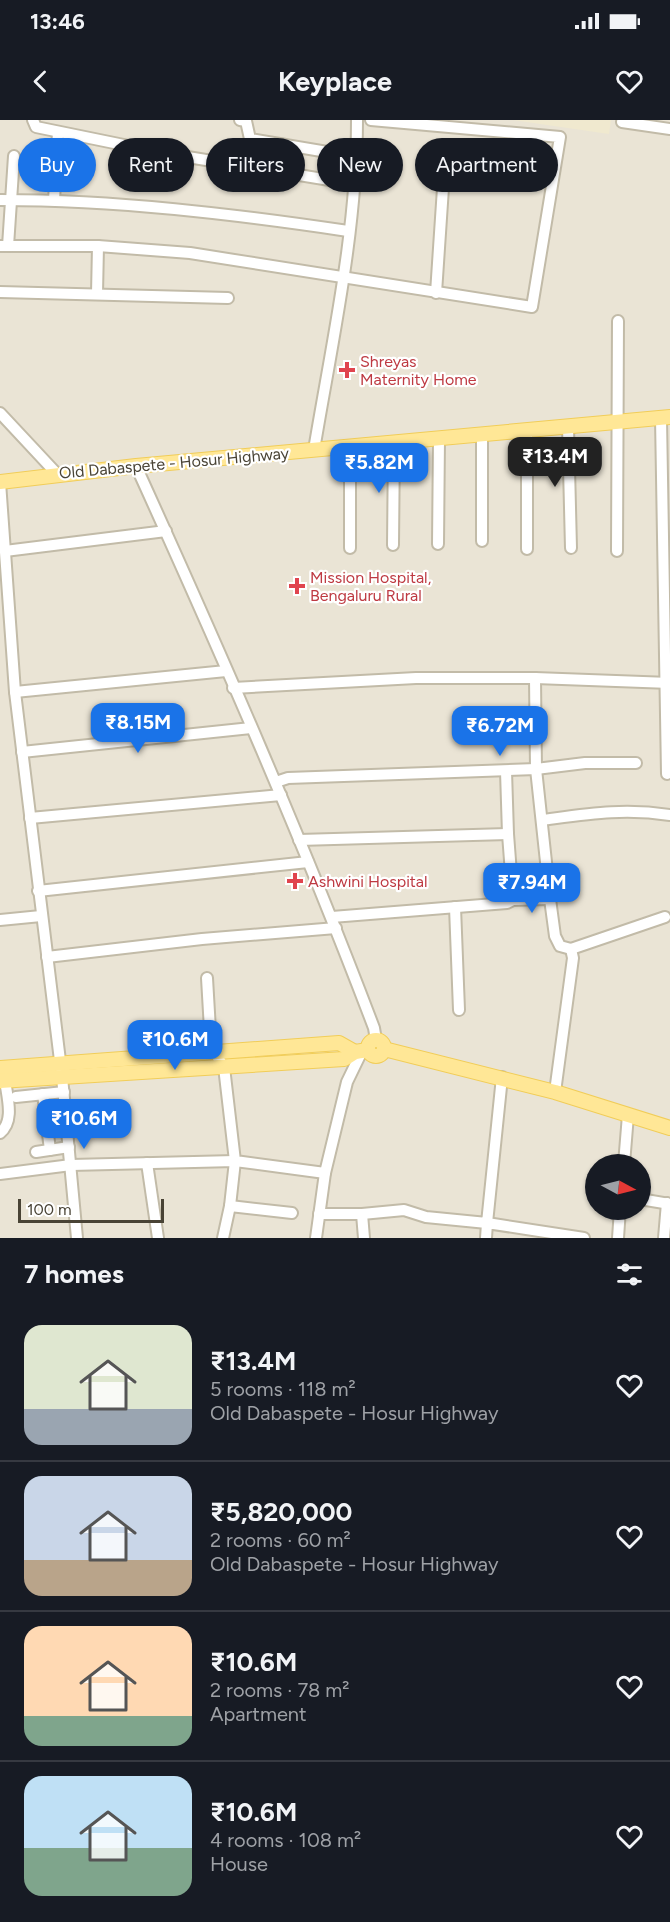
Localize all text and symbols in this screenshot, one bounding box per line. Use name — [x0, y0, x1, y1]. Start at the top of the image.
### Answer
text: 13:46 — [30, 8, 85, 35]
icon: back — [24, 65, 57, 98]
text: Keyplace — [278, 65, 392, 98]
icon: heart — [613, 65, 646, 98]
chip: Buy — [18, 138, 96, 192]
chip: Rent — [108, 138, 194, 192]
chip: Filters — [206, 138, 305, 192]
chip: New — [317, 138, 403, 192]
chip: Apartment — [415, 138, 558, 192]
place label: Shreyas Maternity Home — [360, 352, 477, 389]
marker: Shreyas Maternity Home — [338, 361, 356, 379]
pin: ₹13.4M — [506, 437, 604, 488]
street label: Old Dabaspete - Hosur Highway — [58, 443, 290, 483]
pin: ₹5.82M — [330, 443, 428, 494]
text: ₹13.4M — [522, 444, 588, 468]
text: ₹5.82M — [344, 450, 414, 474]
place label: Mission Hospital, Bengaluru Rural — [310, 568, 431, 605]
marker: Mission Hospital, Bengaluru Rural — [288, 577, 306, 595]
pin: ₹8.15M — [89, 703, 187, 754]
pin: ₹6.72M — [451, 706, 549, 757]
text: ₹8.15M — [105, 710, 171, 734]
text: ₹6.72M — [466, 713, 534, 737]
pin: ₹7.94M — [483, 863, 581, 914]
text: ₹7.94M — [497, 870, 567, 894]
marker: Ashwini Hospital — [286, 872, 304, 890]
place label: Ashwini Hospital — [308, 872, 428, 891]
pin: ₹10.6M — [126, 1020, 224, 1071]
text: ₹10.6M — [141, 1027, 209, 1051]
pin: ₹10.6M — [35, 1099, 133, 1150]
text: ₹10.6M — [50, 1106, 118, 1130]
north arrow — [585, 1154, 651, 1220]
map controls — [585, 1154, 651, 1220]
scale bar — [18, 1196, 164, 1224]
text: 100 m — [27, 1200, 72, 1219]
text: 7 homes — [24, 1258, 124, 1290]
icon: filters — [613, 1258, 646, 1291]
text: ₹13.4M — [210, 1345, 296, 1377]
icon: home — [72, 1349, 144, 1421]
icon: heart — [613, 1369, 646, 1402]
text: 5 rooms · 118 m² — [210, 1377, 356, 1401]
text: Old Dabaspete - Hosur Highway — [210, 1401, 498, 1425]
text: ₹5,820,000 — [210, 1496, 352, 1528]
icon: home — [72, 1500, 144, 1572]
icon: heart — [613, 1520, 646, 1553]
text: 2 rooms · 60 m² — [210, 1528, 351, 1552]
text: Old Dabaspete - Hosur Highway — [210, 1552, 498, 1576]
text: ₹10.6M — [210, 1646, 297, 1678]
icon: home — [72, 1650, 144, 1722]
icon: heart — [613, 1670, 646, 1703]
text: 2 rooms · 78 m² — [210, 1678, 350, 1702]
text: Apartment — [210, 1702, 307, 1726]
text: ₹10.6M — [210, 1796, 297, 1828]
icon: home — [72, 1800, 144, 1872]
icon: heart — [613, 1820, 646, 1853]
text: 4 rooms · 108 m² — [210, 1828, 361, 1852]
text: House — [210, 1852, 268, 1876]

